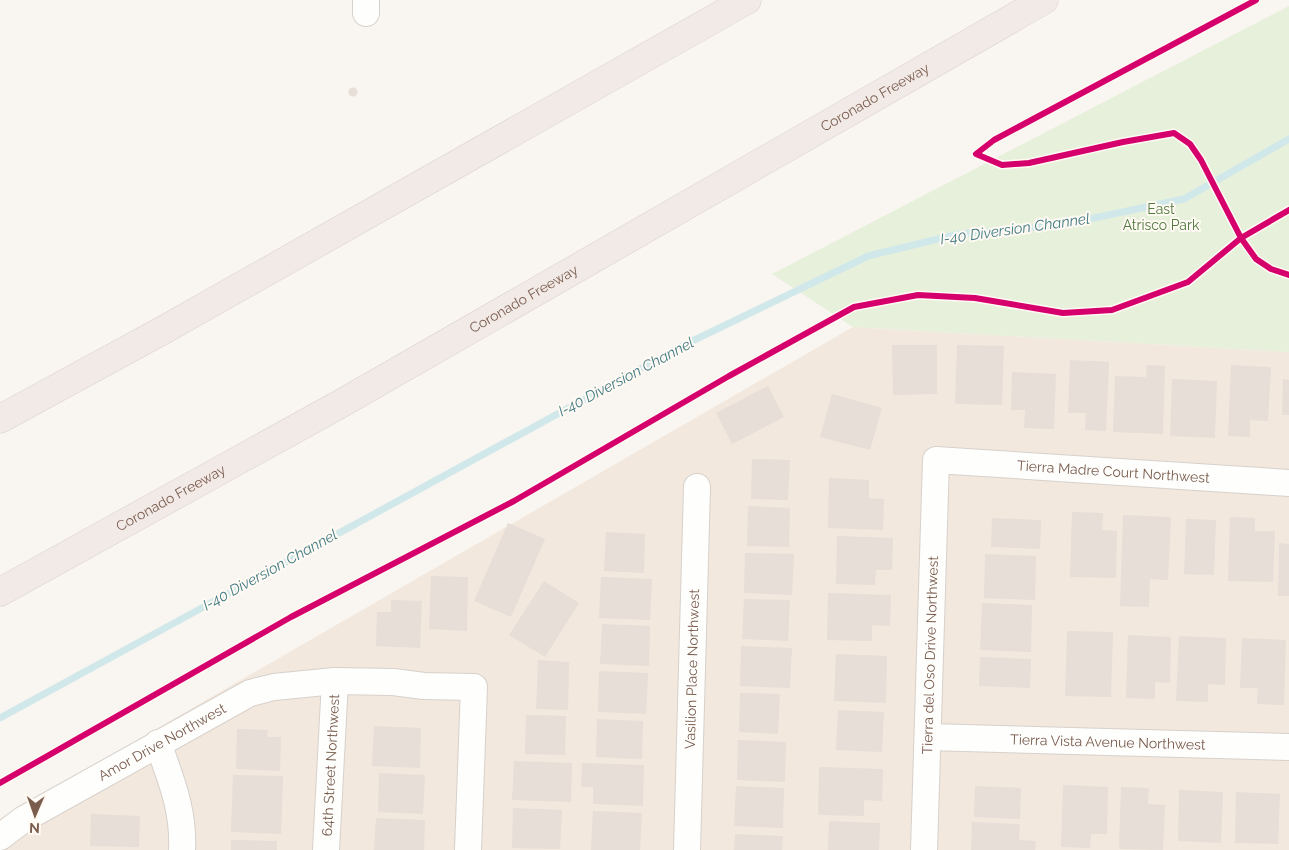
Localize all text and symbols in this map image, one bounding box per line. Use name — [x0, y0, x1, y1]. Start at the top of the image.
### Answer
street label: Coronado Freeway — [818, 60, 932, 135]
park label: East Atrisco Park — [1123, 201, 1200, 233]
water label: I-40 Diversion Channel — [939, 210, 1091, 248]
street label: Coronado Freeway — [466, 261, 581, 336]
water label: I-40 Diversion Channel — [555, 334, 697, 420]
street label: Tierra Madre Court Northwest — [1017, 457, 1211, 486]
street label: Coronado Freeway — [113, 461, 228, 534]
water label: I-40 Diversion Channel — [200, 526, 340, 614]
street label: Tierra del Oso Drive Northwest — [919, 555, 941, 755]
street label: Vasilion Place Northwest — [682, 588, 702, 749]
street label: 64th Street Northwest — [319, 693, 342, 837]
street label: Amor Drive Northwest — [95, 700, 229, 784]
street label: Tierra Vista Avenue Northwest — [1010, 731, 1206, 753]
north arrow — [10, 790, 60, 840]
text: N — [29, 820, 40, 836]

